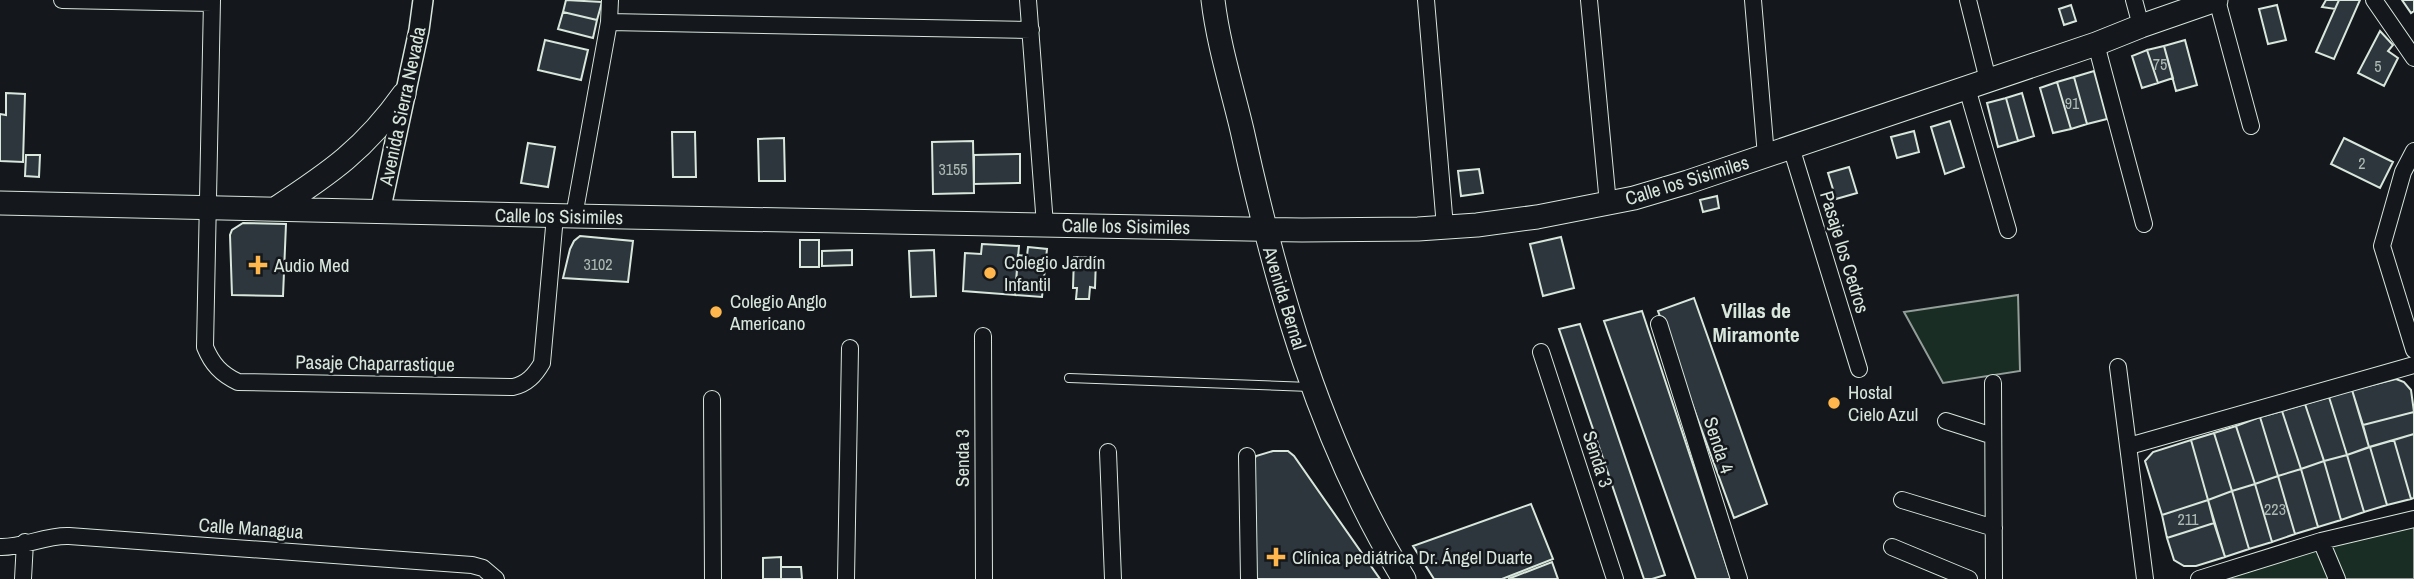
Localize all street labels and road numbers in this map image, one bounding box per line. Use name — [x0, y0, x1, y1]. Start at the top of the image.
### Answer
street label: Avenida Sierra Nevada — [372, 24, 432, 189]
street label: Calle los Sisimiles — [1622, 149, 1752, 211]
street label: Pasaje los Cedros — [1814, 188, 1876, 316]
street label: Calle los Sisimiles — [495, 202, 623, 230]
street label: Calle los Sisimiles — [1062, 212, 1190, 240]
street label: Avenida Bernal — [1257, 242, 1313, 353]
street label: Pasaje Chaparrastique — [295, 349, 455, 377]
street label: Senda 4 — [1698, 413, 1740, 477]
street label: Senda 3 — [1577, 427, 1619, 491]
street label: Senda 3 — [949, 429, 975, 487]
street label: Calle Managua — [198, 511, 305, 545]

